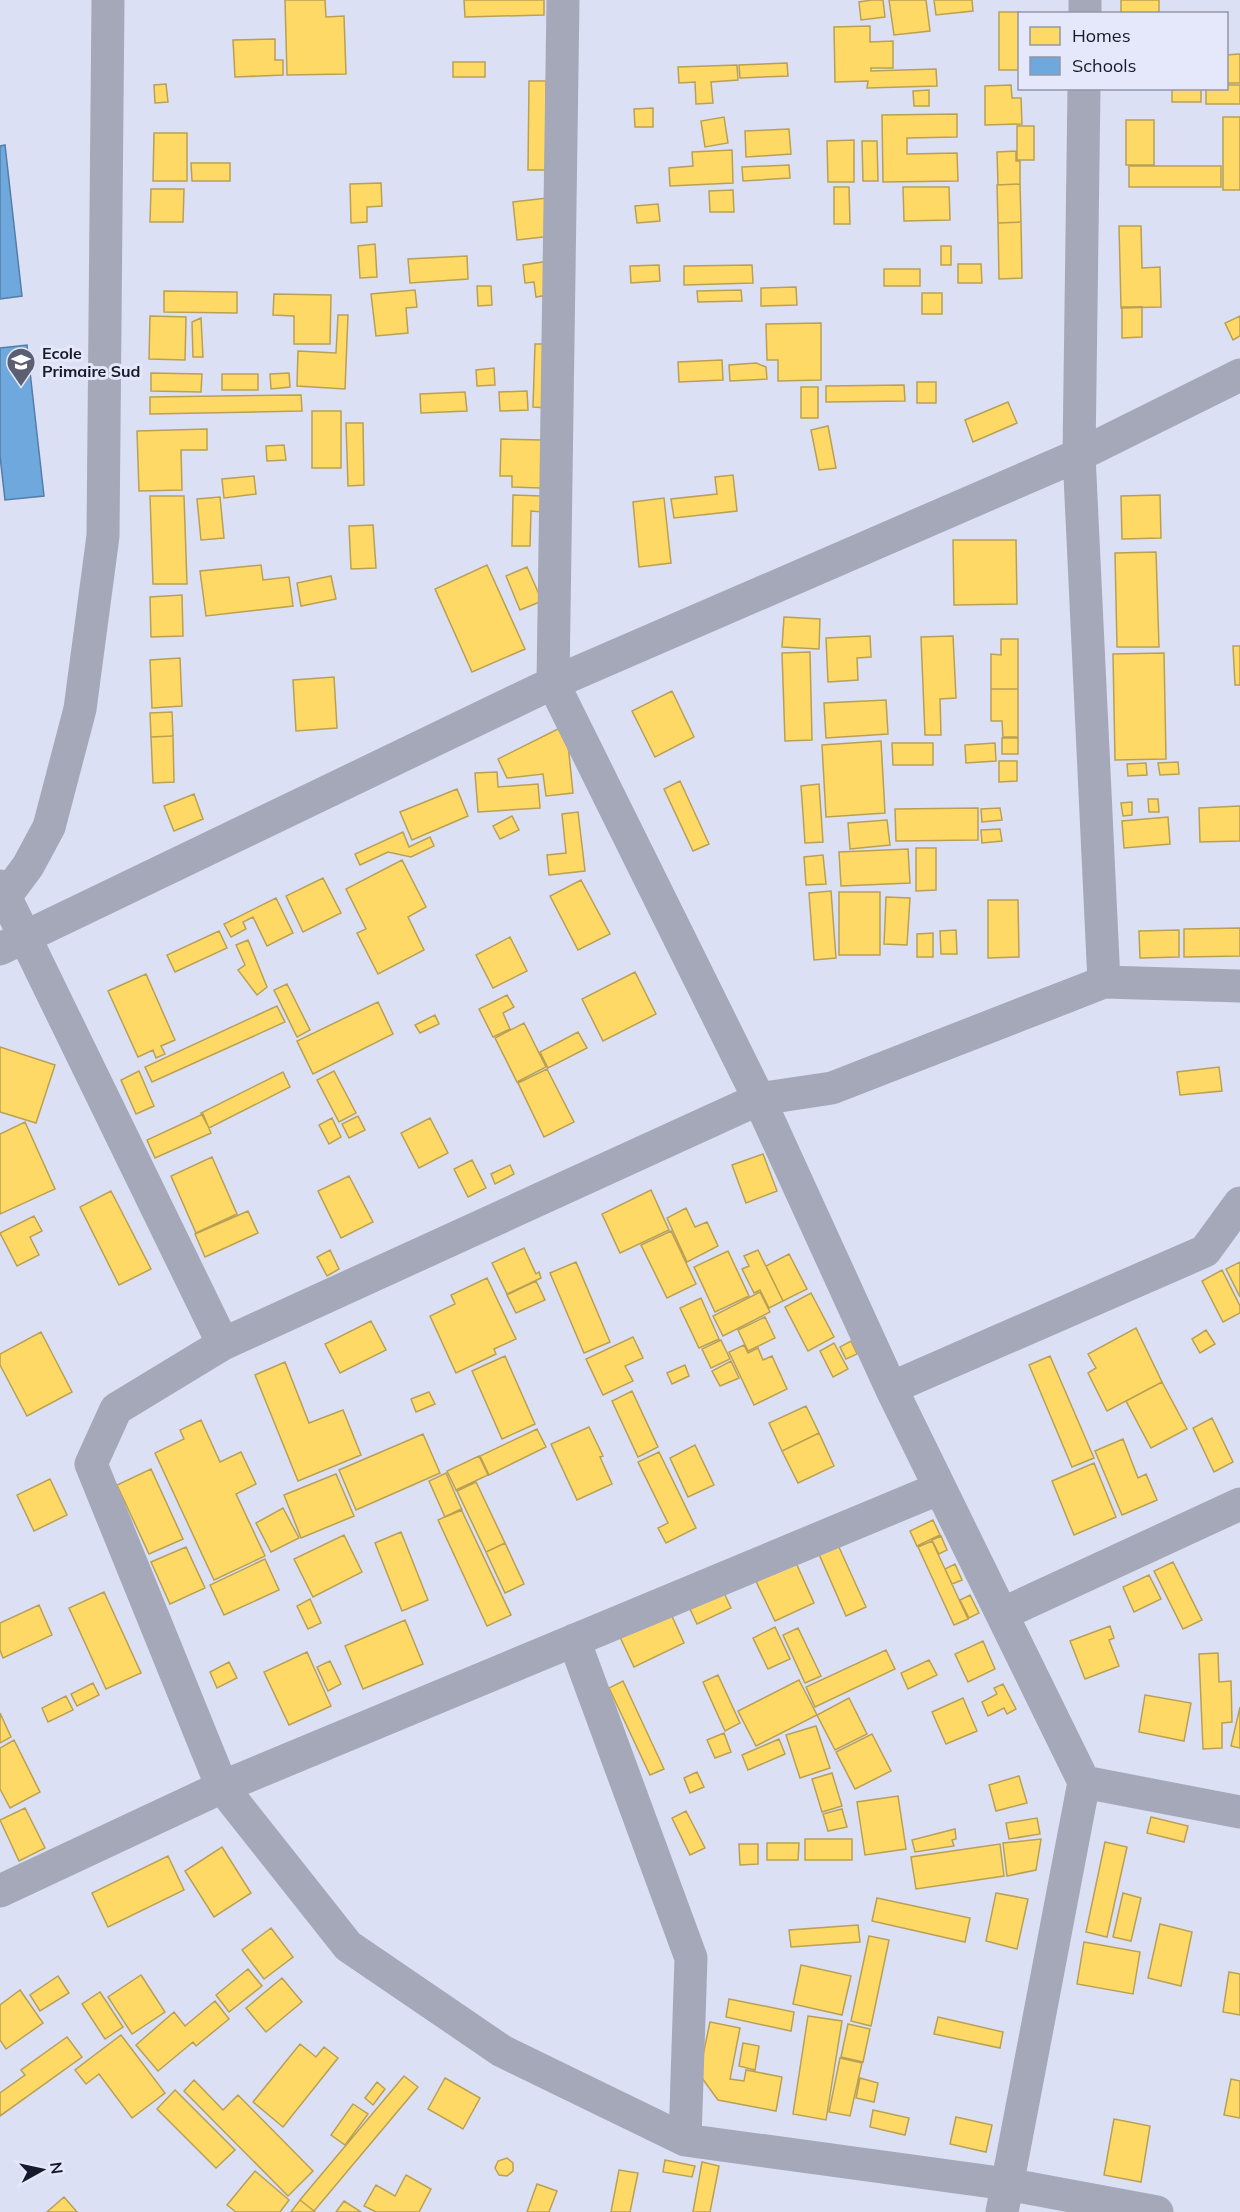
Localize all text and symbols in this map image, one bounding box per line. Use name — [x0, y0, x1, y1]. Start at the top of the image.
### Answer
legend — [1018, 12, 1228, 90]
text: Homes — [1072, 24, 1131, 47]
text: Schools — [1072, 54, 1137, 77]
place label: Ecole Primaire Sud — [42, 343, 141, 381]
school or university icon: Ecole Primaire Sud — [5, 346, 37, 388]
north arrow — [12, 2140, 72, 2200]
text: N — [46, 2161, 68, 2175]

